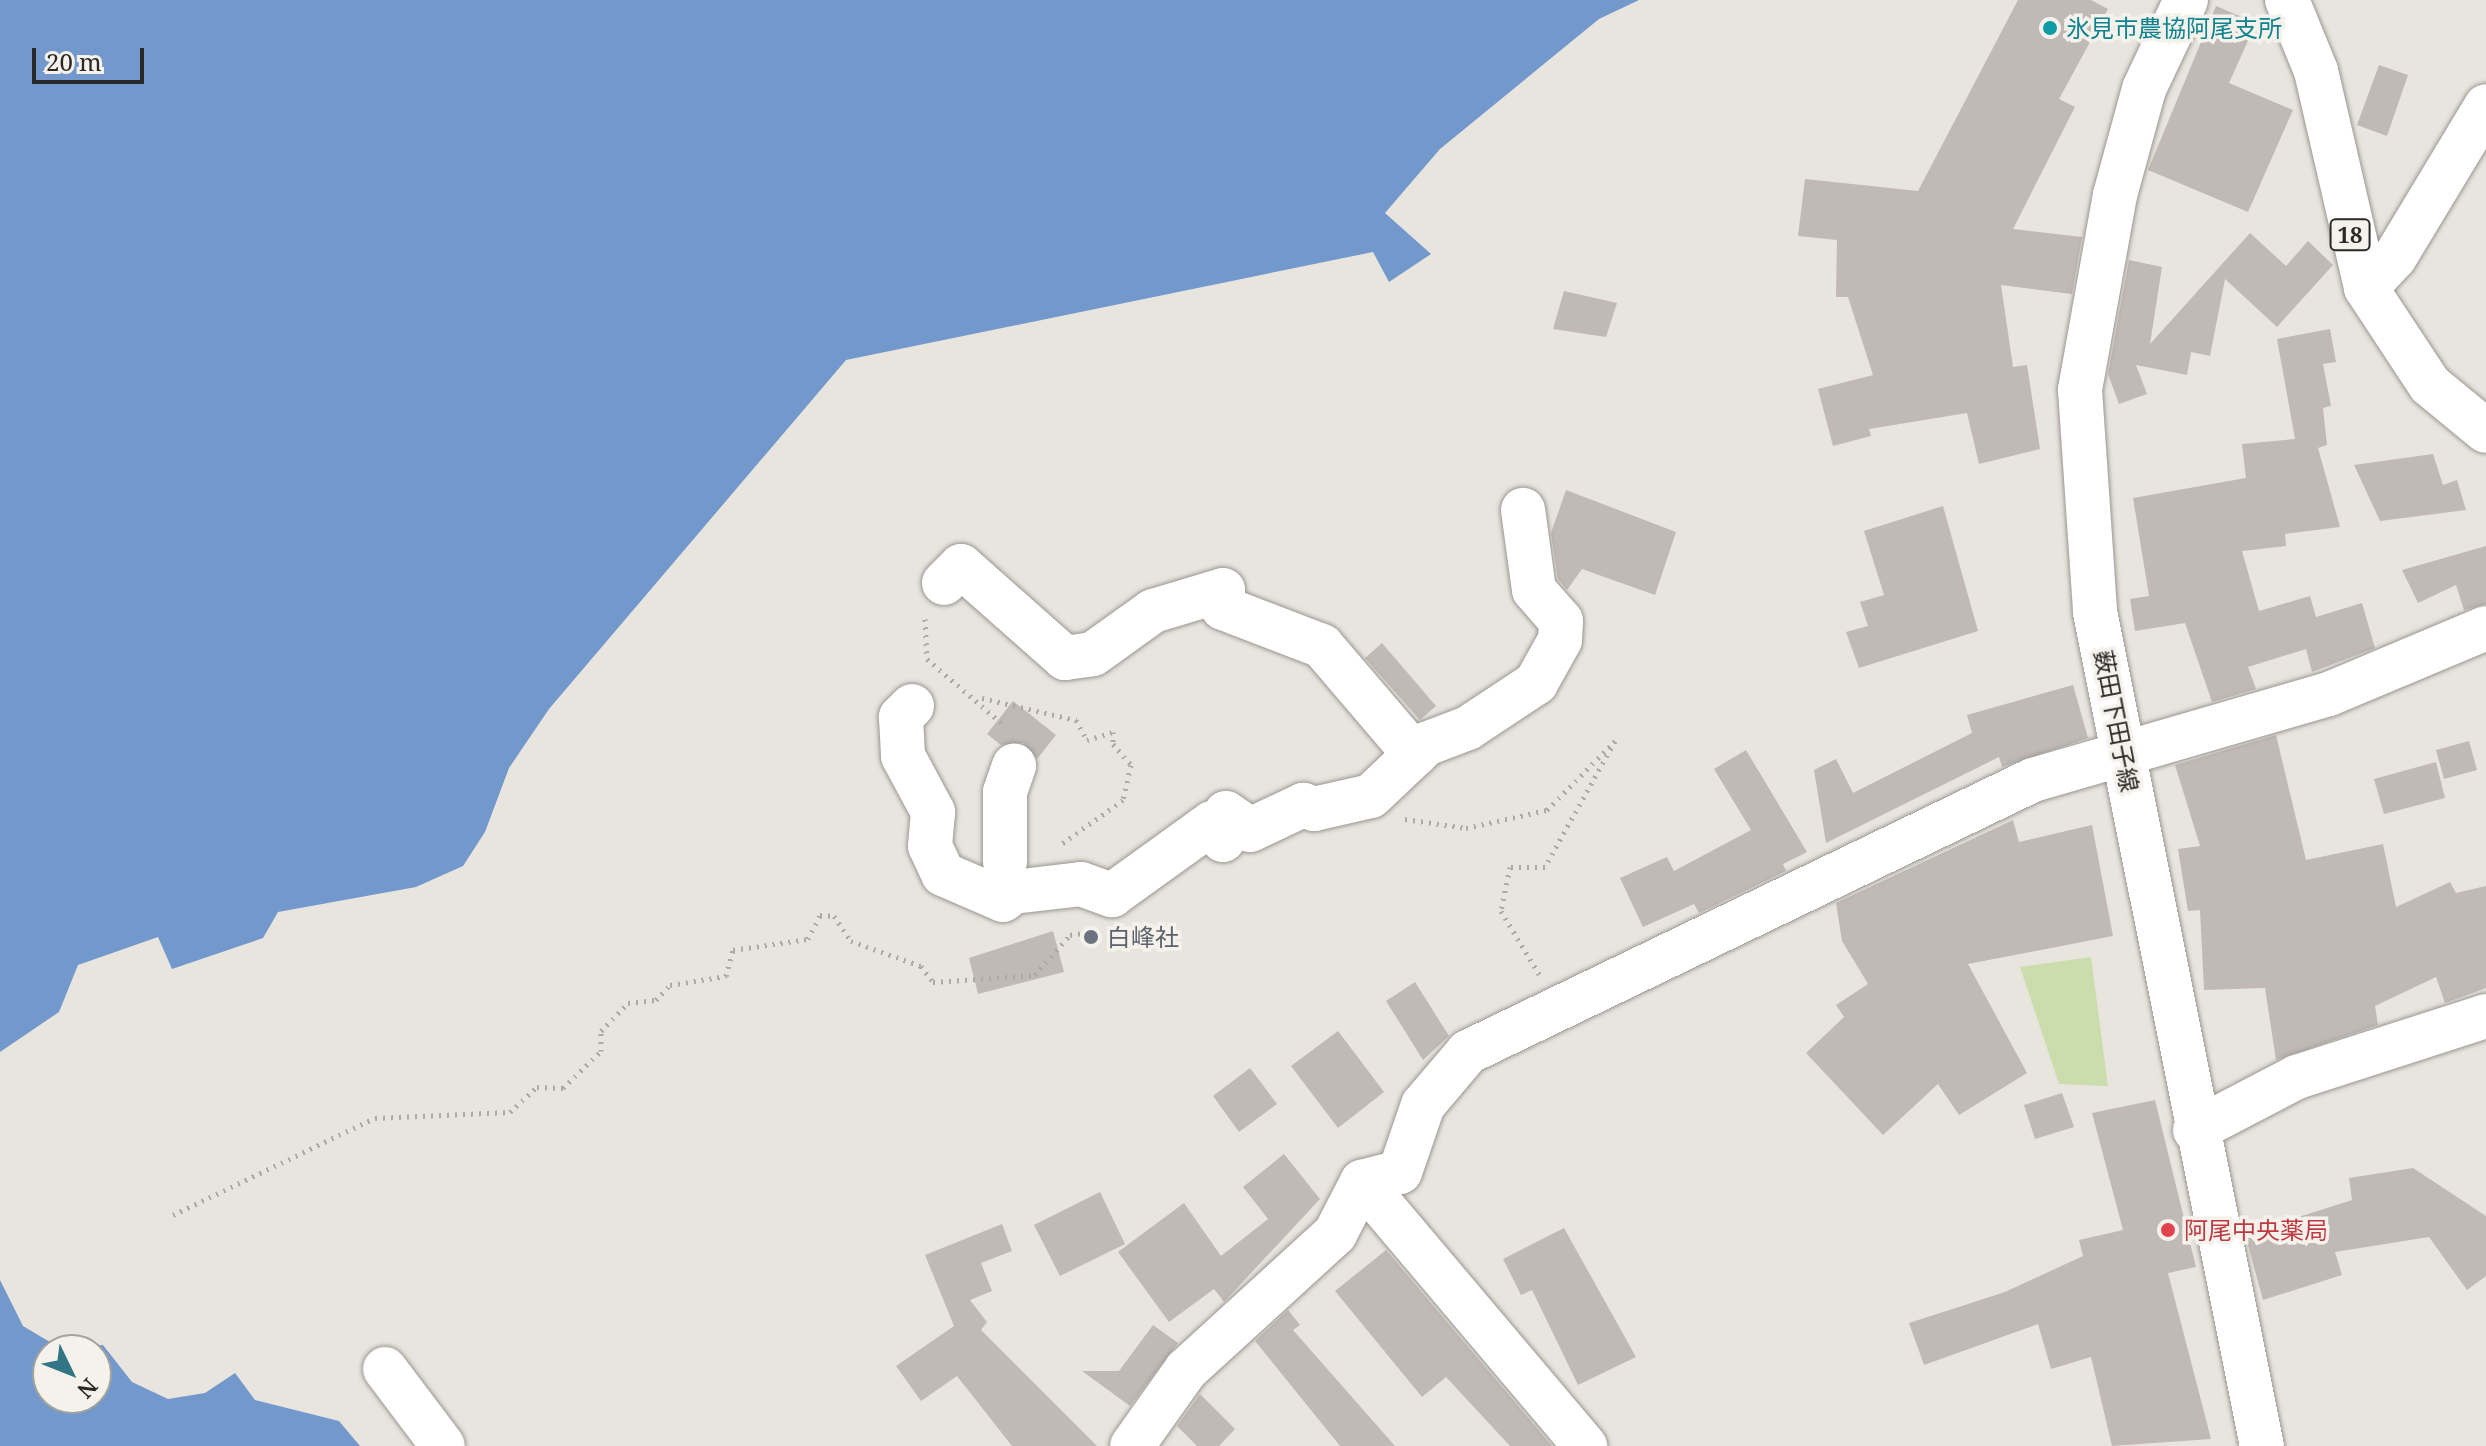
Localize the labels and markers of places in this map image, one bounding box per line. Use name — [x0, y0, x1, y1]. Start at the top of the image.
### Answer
place label: 氷見市農協阿尾支所 — [2066, 14, 2282, 42]
marker: 氷見市農協阿尾支所 — [2041, 19, 2059, 37]
place label: 白峰社 — [1107, 923, 1179, 951]
marker: 白峰社 — [1082, 928, 1100, 946]
place label: 阿尾中央薬局 — [2184, 1216, 2328, 1244]
marker: 阿尾中央薬局 — [2159, 1221, 2177, 1239]

